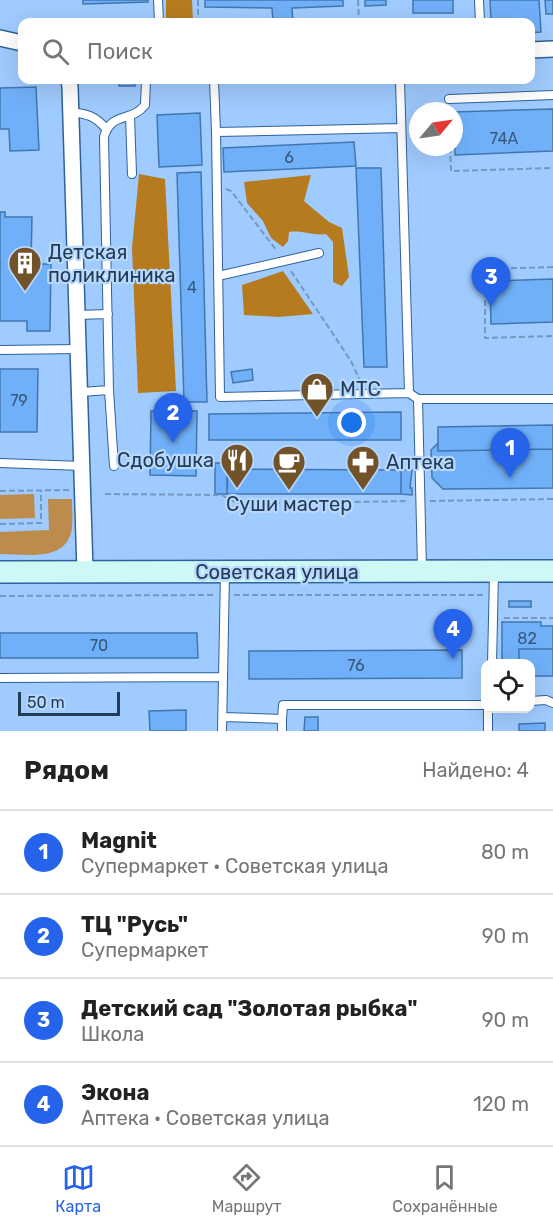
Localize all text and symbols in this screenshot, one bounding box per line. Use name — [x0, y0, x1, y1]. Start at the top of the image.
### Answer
search box — [18, 18, 535, 84]
icon: search — [39, 35, 72, 68]
text: Поиск — [87, 38, 153, 65]
north arrow — [409, 102, 463, 156]
house number: 74А — [490, 129, 518, 148]
house number: 6 — [284, 148, 294, 167]
place label: Детская поликлиника — [48, 240, 176, 287]
building icon: Детская поликлиника — [7, 245, 43, 292]
pin: 3 — [472, 258, 510, 307]
house number: 4 — [187, 278, 197, 297]
shop icon: МТС — [299, 371, 335, 418]
place label: МТС — [340, 377, 381, 401]
house number: 79 — [10, 391, 28, 410]
pin: 2 — [154, 394, 192, 443]
your location — [337, 408, 366, 437]
pin: 1 — [490, 428, 530, 478]
restaurant icon: Сдобушка — [219, 442, 255, 489]
cafe icon: Суши мастер — [271, 444, 307, 491]
pharmacy icon: Аптека — [345, 444, 381, 491]
place label: Сдобушка — [117, 448, 214, 472]
place label: Аптека — [386, 450, 454, 474]
place label: Суши мастер — [226, 492, 352, 516]
street label: Советская улица — [195, 560, 359, 584]
pin: 4 — [434, 610, 472, 659]
house number: 82 — [517, 629, 537, 648]
house number: 70 — [90, 636, 108, 655]
house number: 76 — [347, 656, 365, 675]
map controls — [481, 659, 535, 713]
button: locate — [481, 659, 535, 713]
scale bar — [18, 689, 120, 716]
text: 50 m — [27, 693, 65, 712]
text: Рядом — [24, 755, 109, 786]
text: Найдено: 4 — [422, 758, 529, 782]
text: Magnit — [81, 827, 157, 854]
text: 1 — [39, 840, 48, 864]
text: 80 m — [481, 840, 529, 864]
text: Супермаркет · Советская улица — [81, 854, 389, 878]
text: ТЦ "Русь" — [81, 911, 188, 938]
text: 2 — [37, 924, 50, 948]
text: 90 m — [482, 924, 529, 948]
text: Супермаркет — [81, 938, 209, 962]
text: Детский сад "Золотая рыбка" — [81, 995, 417, 1022]
text: 3 — [37, 1008, 50, 1032]
text: 90 m — [482, 1008, 529, 1032]
text: Школа — [81, 1022, 144, 1046]
text: Экона — [81, 1079, 150, 1106]
text: 4 — [37, 1092, 50, 1116]
text: 120 m — [473, 1092, 529, 1116]
text: Аптека · Советская улица — [81, 1106, 329, 1130]
tab: Карта — [55, 1161, 101, 1216]
tab: Маршрут — [212, 1161, 282, 1216]
tab: Сохранённые — [392, 1161, 498, 1216]

